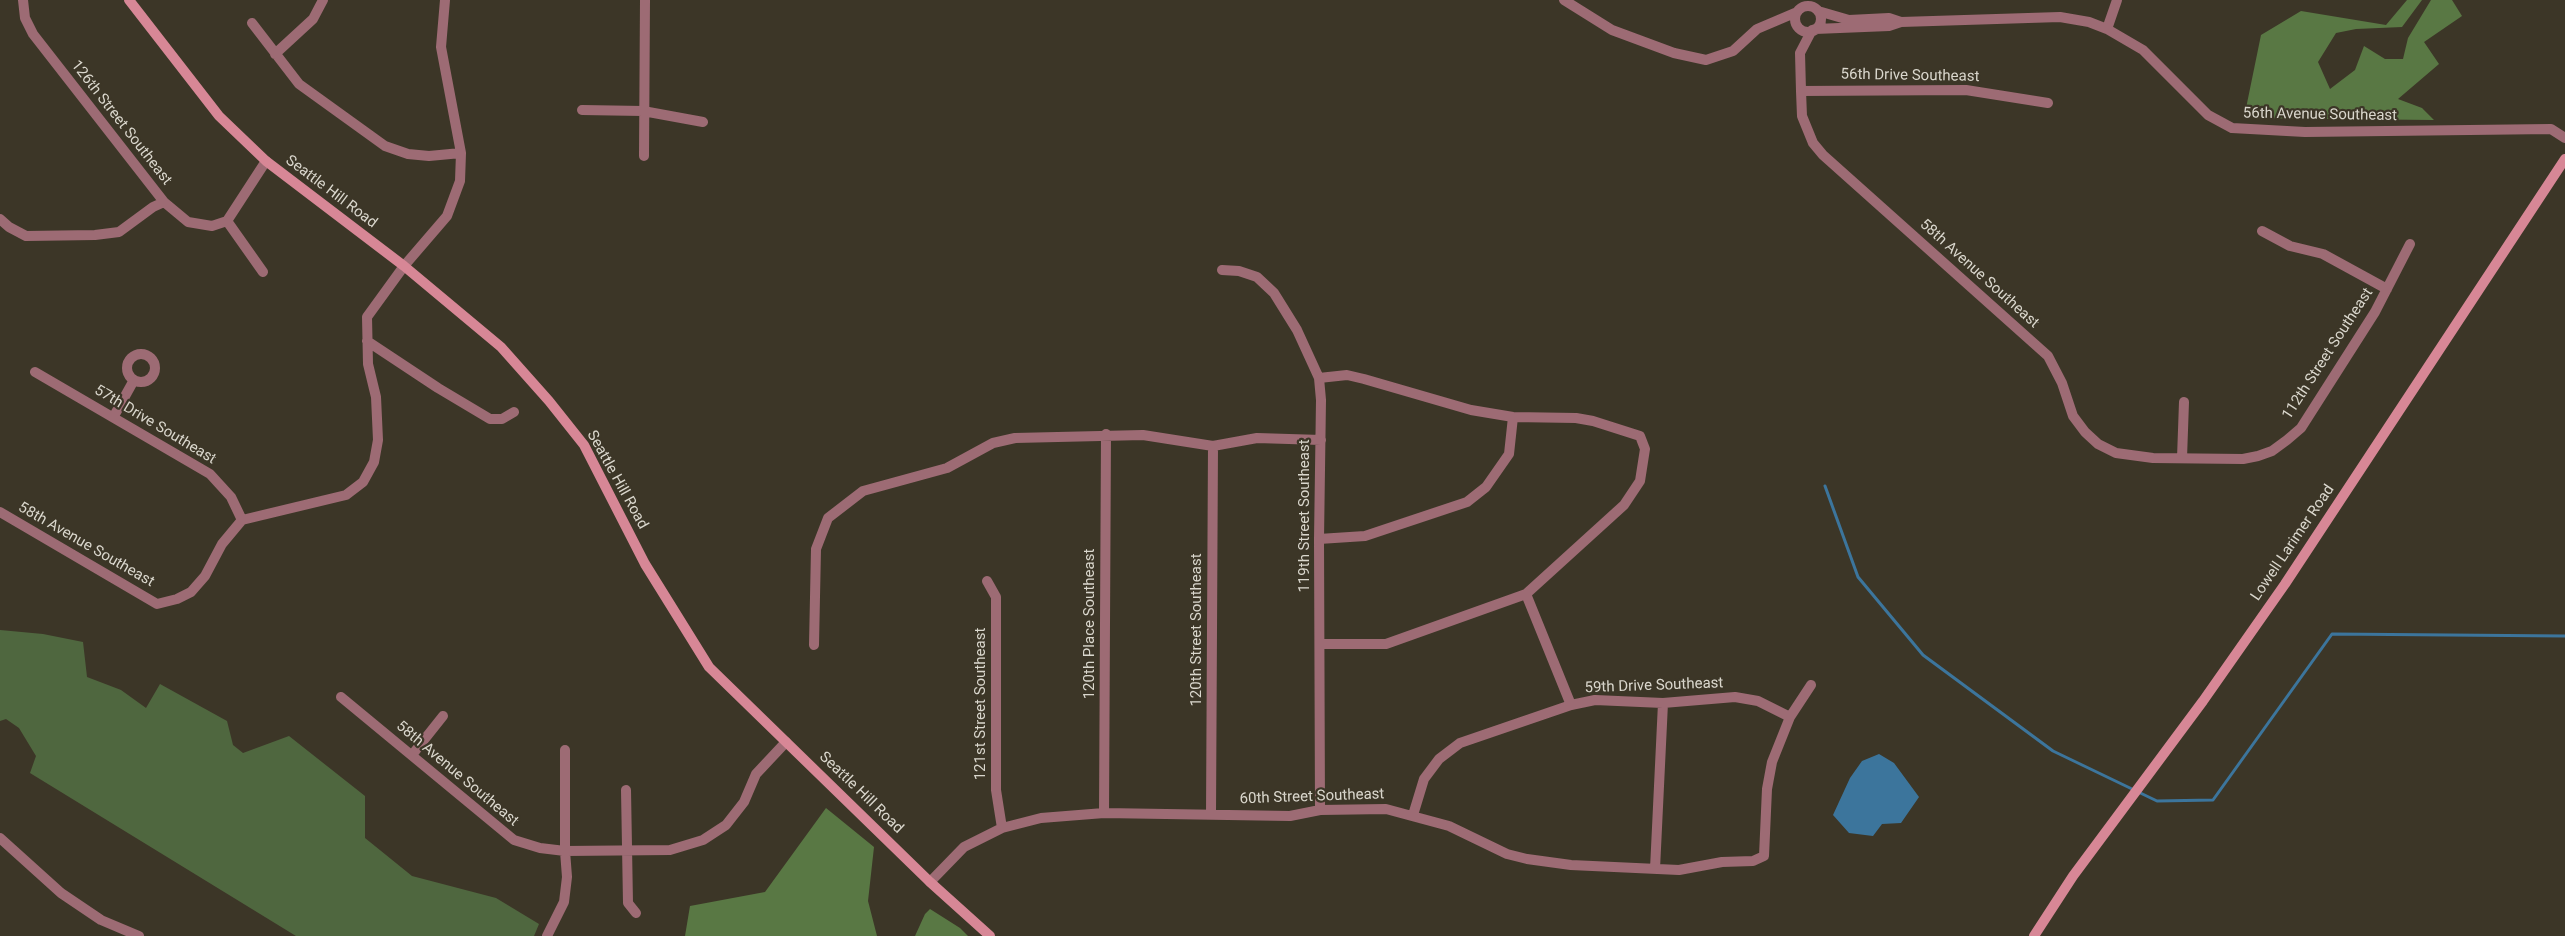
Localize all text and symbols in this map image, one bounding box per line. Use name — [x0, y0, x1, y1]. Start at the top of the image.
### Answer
street label: 126th Street Southeast — [67, 57, 175, 189]
street label: 56th Drive Southeast — [1840, 66, 1980, 86]
street label: 56th Avenue Southeast — [2243, 105, 2397, 125]
street label: Seattle Hill Road — [282, 152, 380, 232]
street label: 58th Avenue Southeast — [1916, 216, 2042, 332]
street label: 112th Street Southeast — [2279, 285, 2377, 423]
street label: 57th Drive Southeast — [91, 382, 219, 468]
street label: Seattle Hill Road — [582, 428, 652, 532]
street label: 119th Street Southeast — [1296, 439, 1314, 593]
street label: Lowell Larimer Road — [2247, 482, 2339, 604]
street label: 58th Avenue Southeast — [15, 499, 157, 591]
street label: 120th Place Southeast — [1081, 549, 1099, 699]
street label: 120th Street Southeast — [1188, 553, 1206, 707]
street label: 121st Street Southeast — [972, 628, 990, 780]
street label: 59th Drive Southeast — [1584, 675, 1724, 697]
street label: 58th Avenue Southeast — [392, 718, 522, 830]
street label: Seattle Hill Road — [815, 748, 907, 838]
street label: 60th Street Southeast — [1239, 785, 1385, 809]

